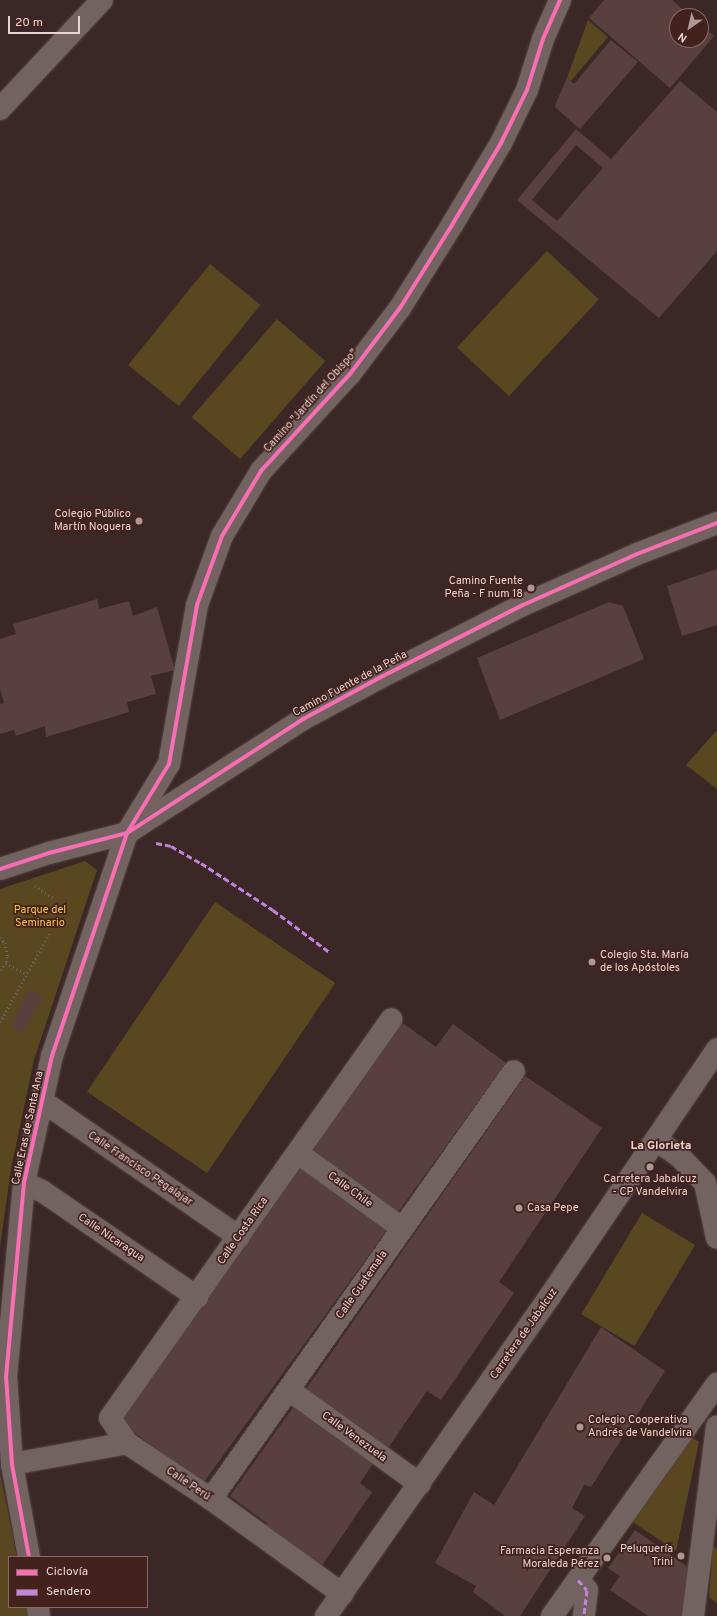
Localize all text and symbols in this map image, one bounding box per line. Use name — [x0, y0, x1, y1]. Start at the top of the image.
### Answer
scale bar — [10, 8, 82, 34]
north arrow — [669, 8, 709, 48]
text: 20 m — [15, 15, 43, 31]
text: N — [676, 29, 690, 45]
street label: Camino "Jardín del Obispo" — [261, 347, 361, 455]
place label: Colegio Público Martín Noguera — [54, 508, 131, 534]
marker: Colegio Público Martín Noguera — [134, 516, 144, 526]
place label: Camino Fuente Peña - F num 18 — [445, 575, 523, 601]
marker: Camino Fuente Peña - F num 18 — [526, 583, 536, 593]
street label: Camino Fuente de la Peña — [291, 648, 409, 720]
park label: Parque del Seminario — [14, 904, 66, 930]
place label: Colegio Sta. María de los Apóstoles — [600, 949, 689, 975]
marker: Colegio Sta. María de los Apóstoles — [587, 957, 597, 967]
street label: Calle Eras de Santa Ana — [9, 1070, 47, 1186]
street label: Calle Francisco Pegalajar — [85, 1129, 195, 1209]
district label: La Glorieta — [630, 1140, 692, 1154]
marker: Carretera Jabalcuz - CP Vandelvira — [645, 1162, 655, 1172]
street label: Calle Chile — [325, 1169, 375, 1211]
place label: Carretera Jabalcuz - CP Vandelvira — [603, 1173, 697, 1199]
street label: Calle Costa Rica — [215, 1195, 271, 1267]
place label: Casa Pepe — [527, 1201, 579, 1215]
marker: Casa Pepe — [514, 1203, 524, 1213]
street label: Calle Nicaragua — [75, 1211, 147, 1265]
street label: Calle Guatemala — [333, 1248, 391, 1322]
street label: Carretera de Jabalcuz — [488, 1286, 560, 1382]
street label: Calle Venezuela — [319, 1409, 389, 1465]
place label: Colegio Cooperativa Andrés de Vandelvira — [588, 1414, 692, 1440]
marker: Colegio Cooperativa Andrés de Vandelvira — [575, 1422, 585, 1432]
street label: Calle Perú — [163, 1464, 213, 1504]
place label: Peluquería Trini — [620, 1543, 673, 1569]
place label: Farmacia Esperanza Moraleda Pérez — [500, 1545, 599, 1571]
marker: Peluquería Trini — [676, 1551, 686, 1561]
marker: Farmacia Esperanza Moraleda Pérez — [602, 1553, 612, 1563]
legend — [8, 1556, 148, 1608]
text: Ciclovía — [46, 1564, 88, 1580]
text: Sendero — [46, 1584, 91, 1600]

